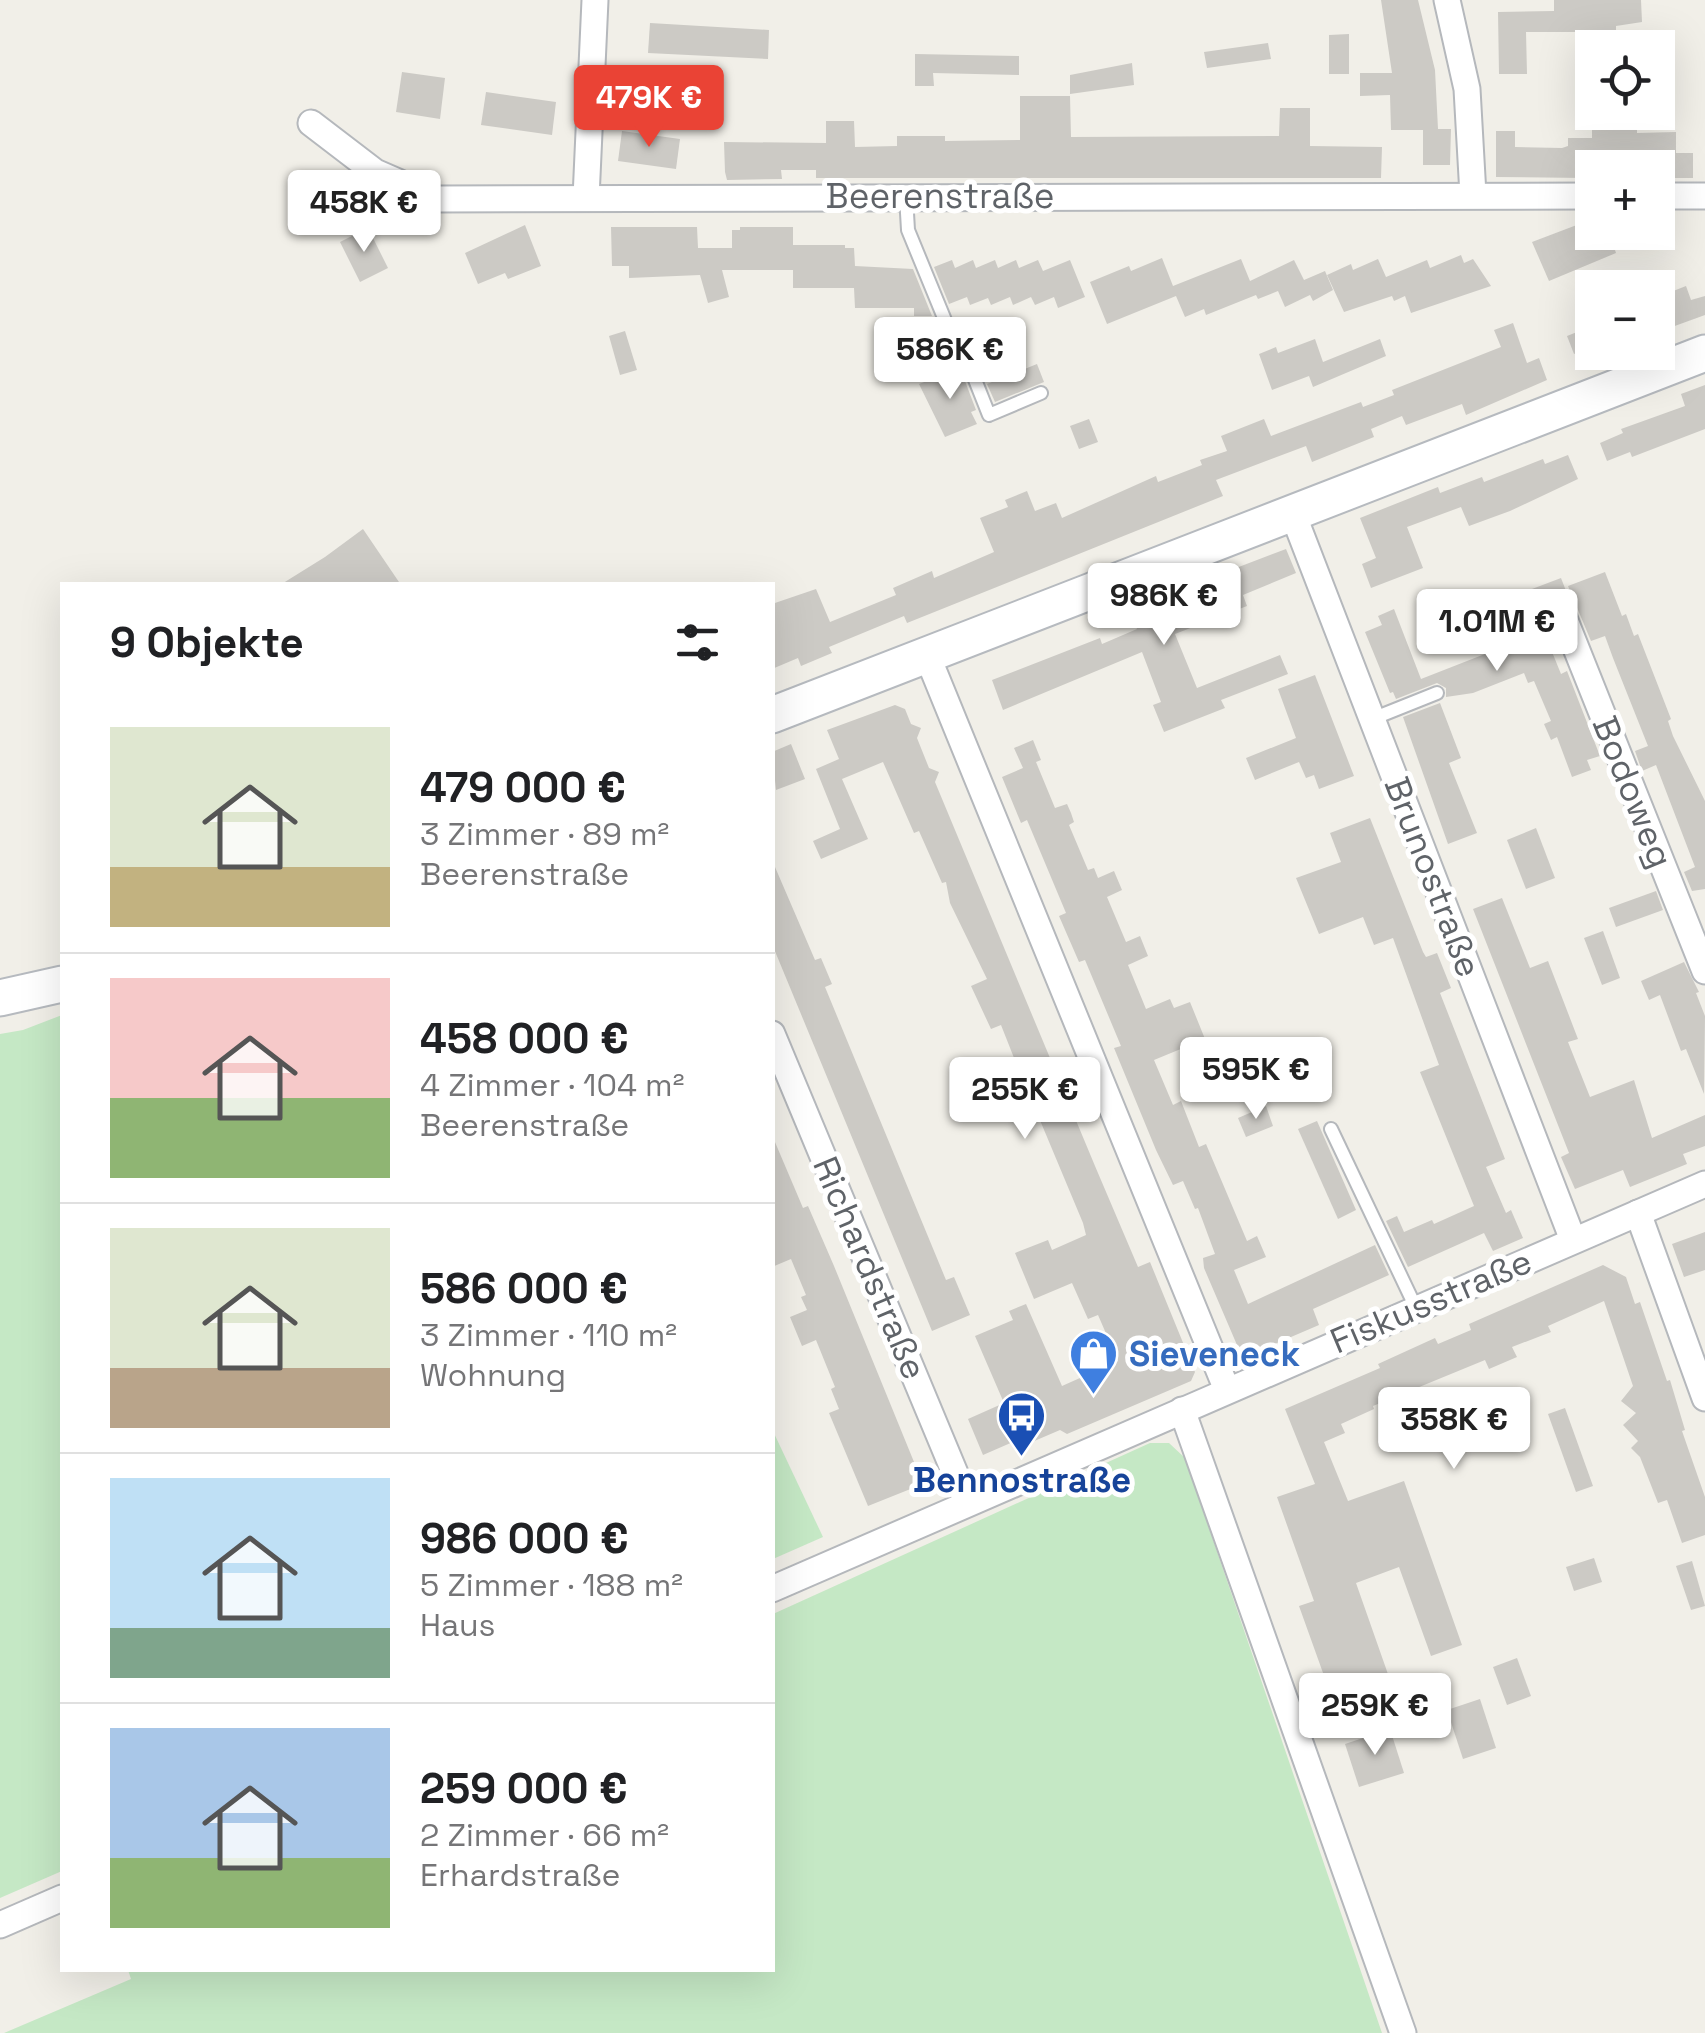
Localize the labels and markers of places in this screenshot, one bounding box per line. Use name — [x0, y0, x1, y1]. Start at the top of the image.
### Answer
pin: 479K € — [568, 65, 730, 150]
pin: 458K € — [283, 170, 445, 255]
pin: 586K € — [869, 317, 1031, 402]
pin: 986K € — [1083, 563, 1245, 648]
pin: 1.01M € — [1405, 589, 1589, 674]
pin: 595K € — [1175, 1037, 1337, 1122]
pin: 255K € — [944, 1057, 1106, 1142]
shop icon: Sieveneck — [1068, 1328, 1120, 1396]
place label: Sieveneck — [1129, 1332, 1300, 1376]
pin: 358K € — [1373, 1387, 1535, 1472]
bus stop icon: Bennostraße — [996, 1390, 1048, 1458]
place label: Bennostraße — [913, 1458, 1131, 1502]
pin: 259K € — [1294, 1673, 1456, 1758]

